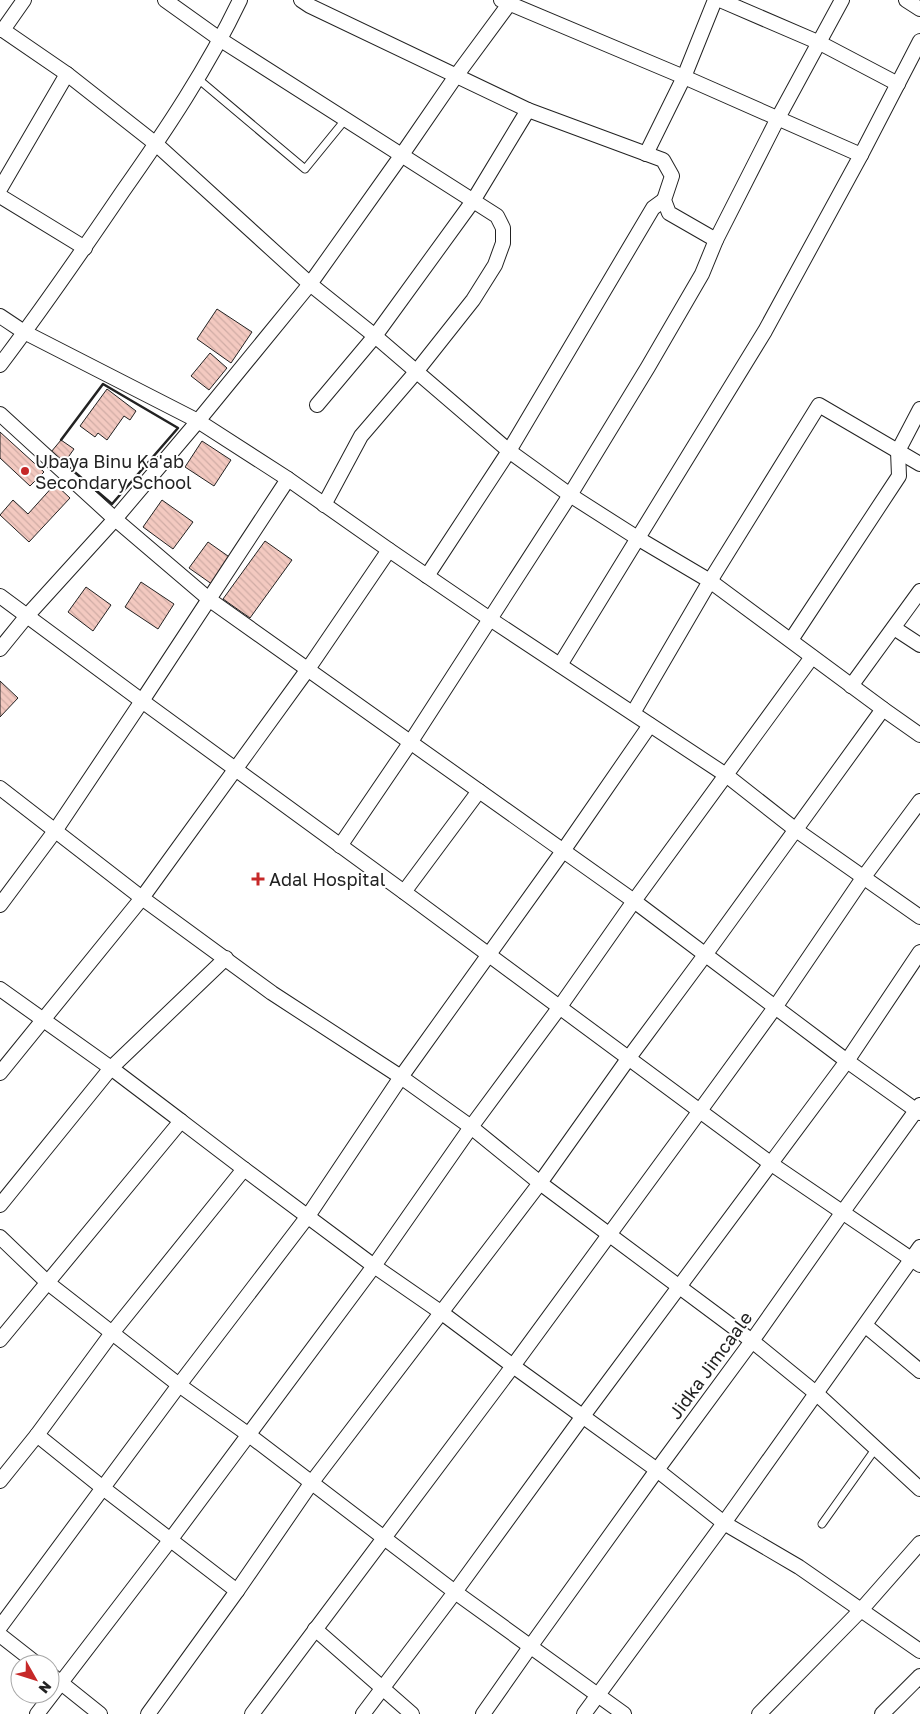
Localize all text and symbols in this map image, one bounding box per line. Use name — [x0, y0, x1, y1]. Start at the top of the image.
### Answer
place label: Ubaya Binu Ka'ab Secondary School — [35, 450, 192, 493]
marker: Ubaya Binu Ka'ab Secondary School — [19, 465, 31, 477]
place label: Adal Hospital — [269, 868, 386, 890]
marker: Adal Hospital — [251, 872, 265, 886]
street label: Jidka Jimcaale — [664, 1307, 756, 1423]
north arrow — [10, 1654, 60, 1704]
text: N — [36, 1678, 55, 1697]

